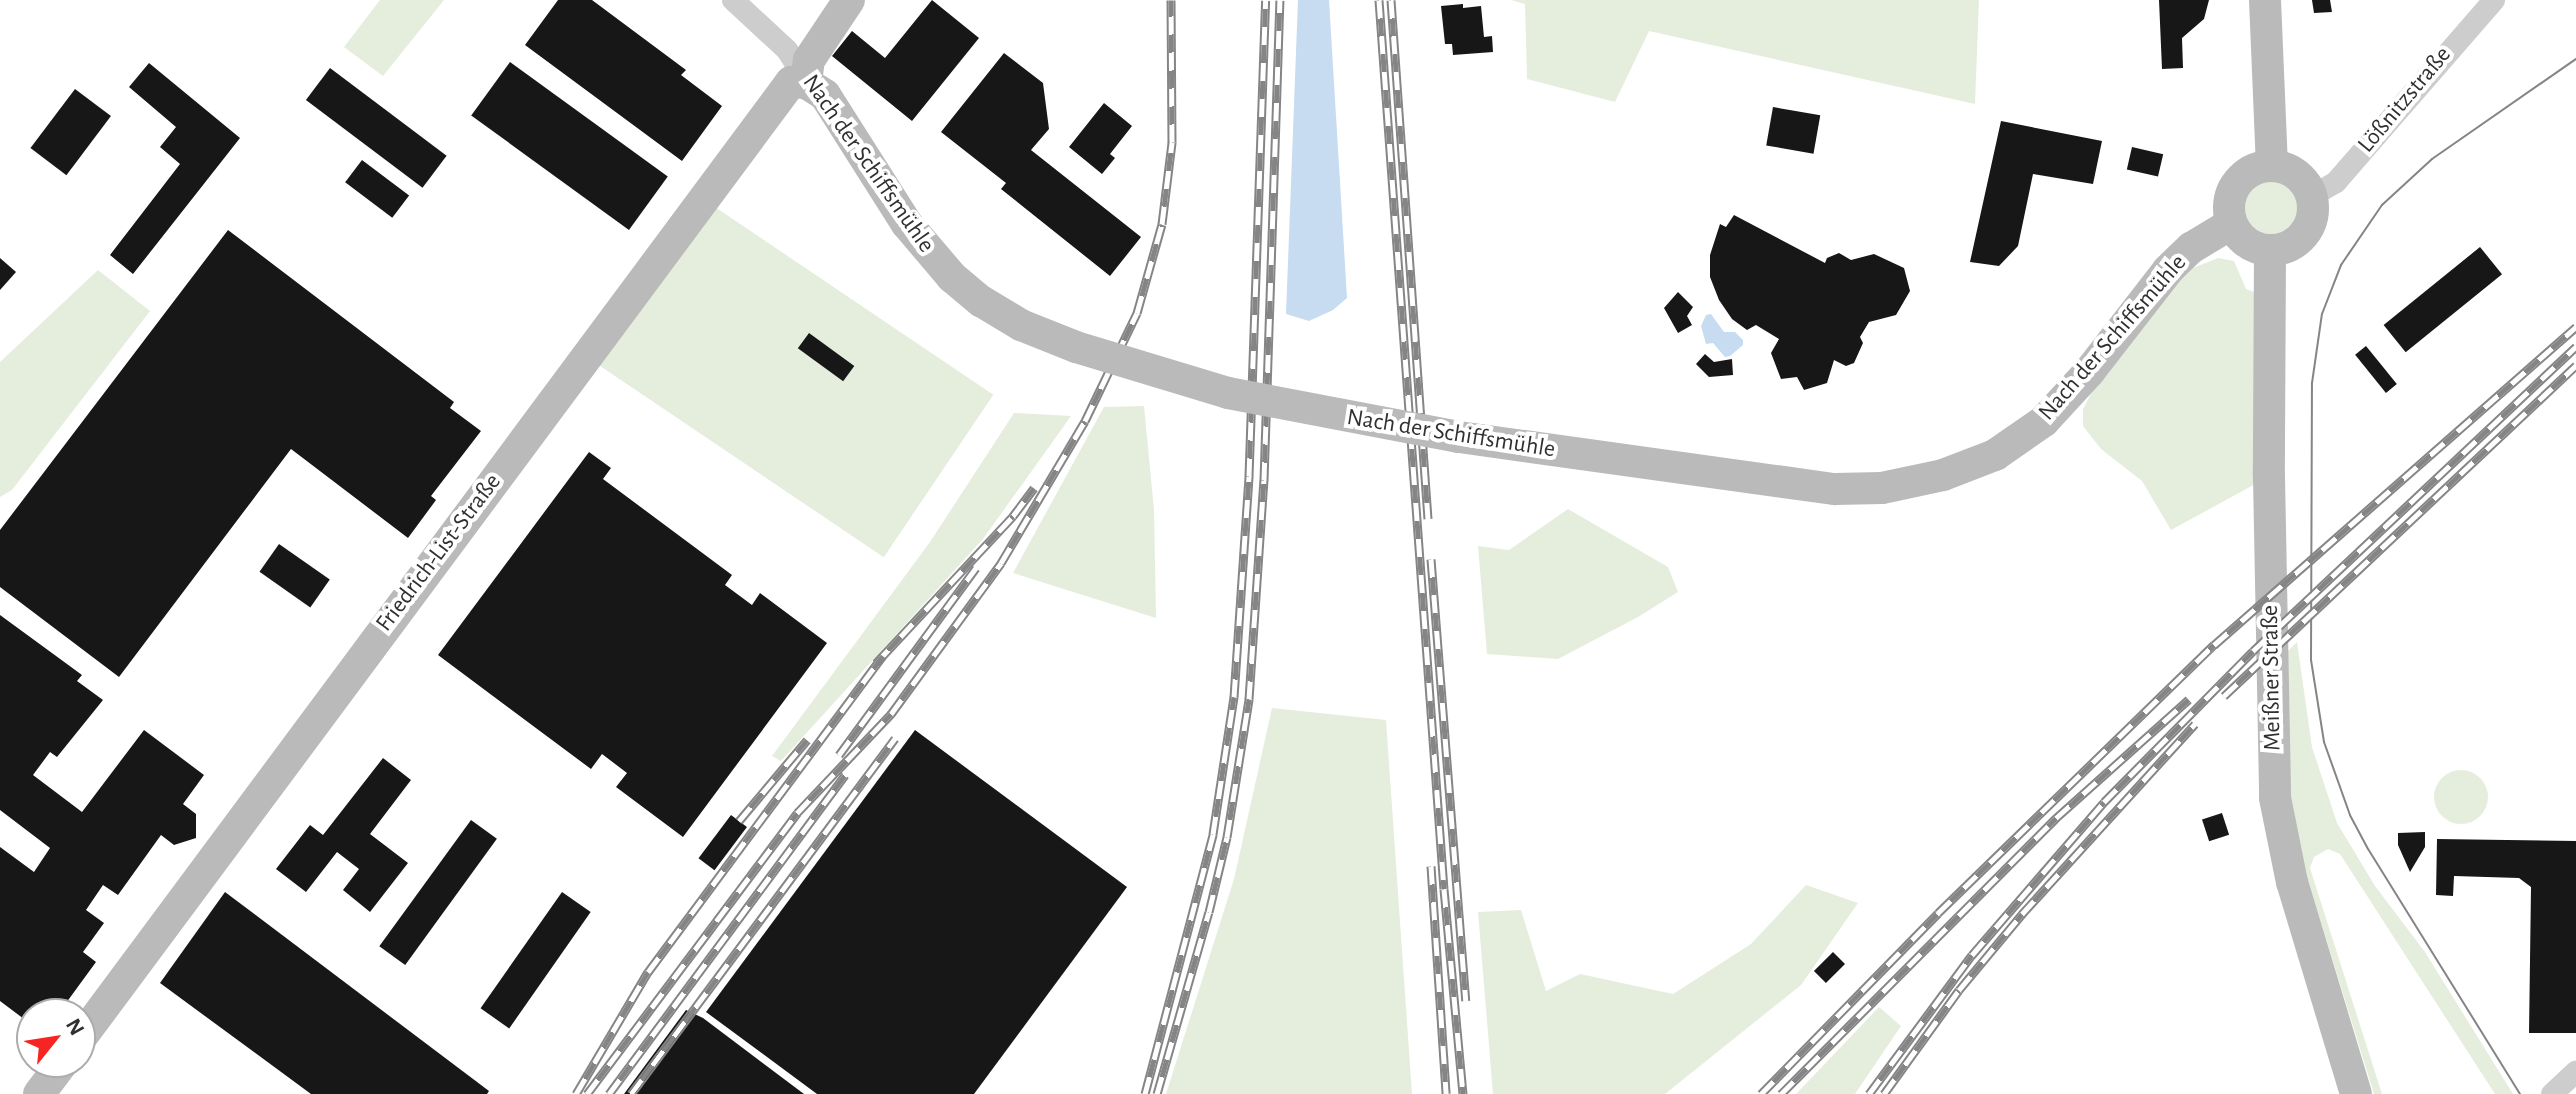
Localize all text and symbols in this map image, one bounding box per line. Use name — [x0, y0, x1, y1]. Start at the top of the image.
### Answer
street label: Lößnitzstraße — [2352, 41, 2458, 159]
street label: Nach der Schiffsmühle — [796, 70, 940, 258]
street label: Nach der Schiffsmühle — [2033, 249, 2193, 427]
street label: Nach der Schiffsmühle — [1345, 403, 1557, 465]
street label: Friedrich-List-Straße — [370, 469, 508, 637]
street label: Meißner Straße — [2256, 605, 2288, 751]
north arrow — [16, 998, 96, 1078]
text: N — [62, 1015, 88, 1039]

